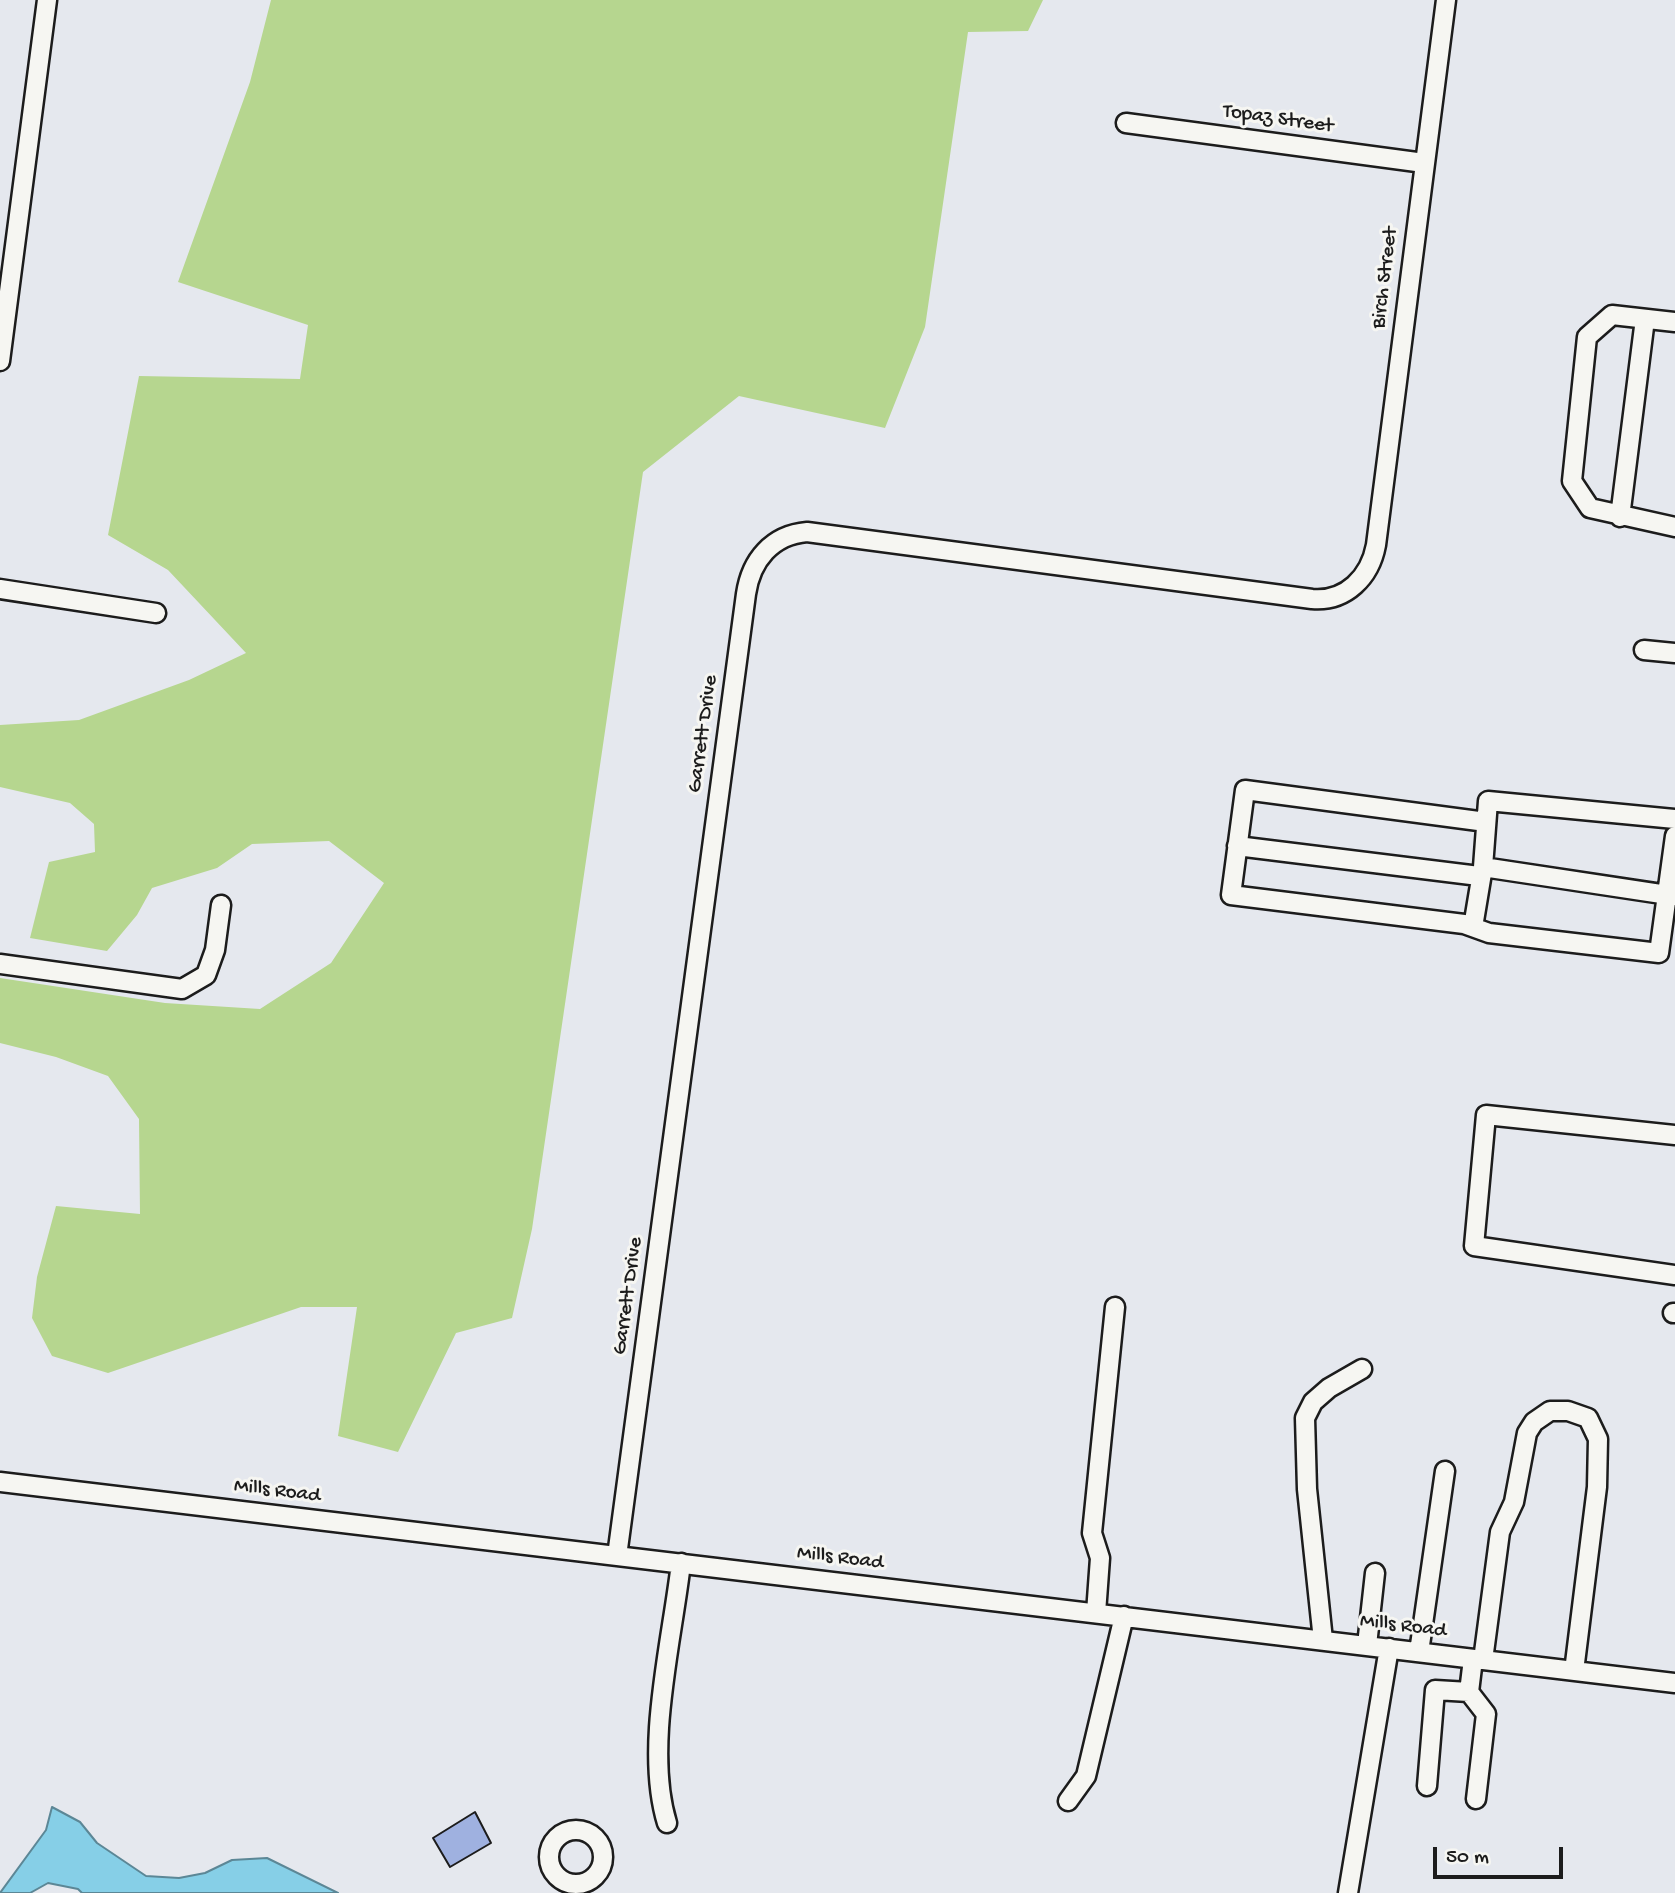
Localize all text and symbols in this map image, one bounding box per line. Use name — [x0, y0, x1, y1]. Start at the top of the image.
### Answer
street label: Topaz Street — [1221, 100, 1335, 140]
street label: Birch Street — [1367, 226, 1405, 330]
street label: Garrett Drive — [683, 674, 725, 794]
street label: Garrett Drive — [608, 1236, 650, 1356]
street label: Mills Road — [232, 1474, 322, 1510]
street label: Mills Road — [795, 1541, 885, 1577]
street label: Mills Road — [1358, 1609, 1448, 1645]
scale bar — [1437, 1834, 1566, 1878]
text: 50 m — [1446, 1846, 1489, 1871]

